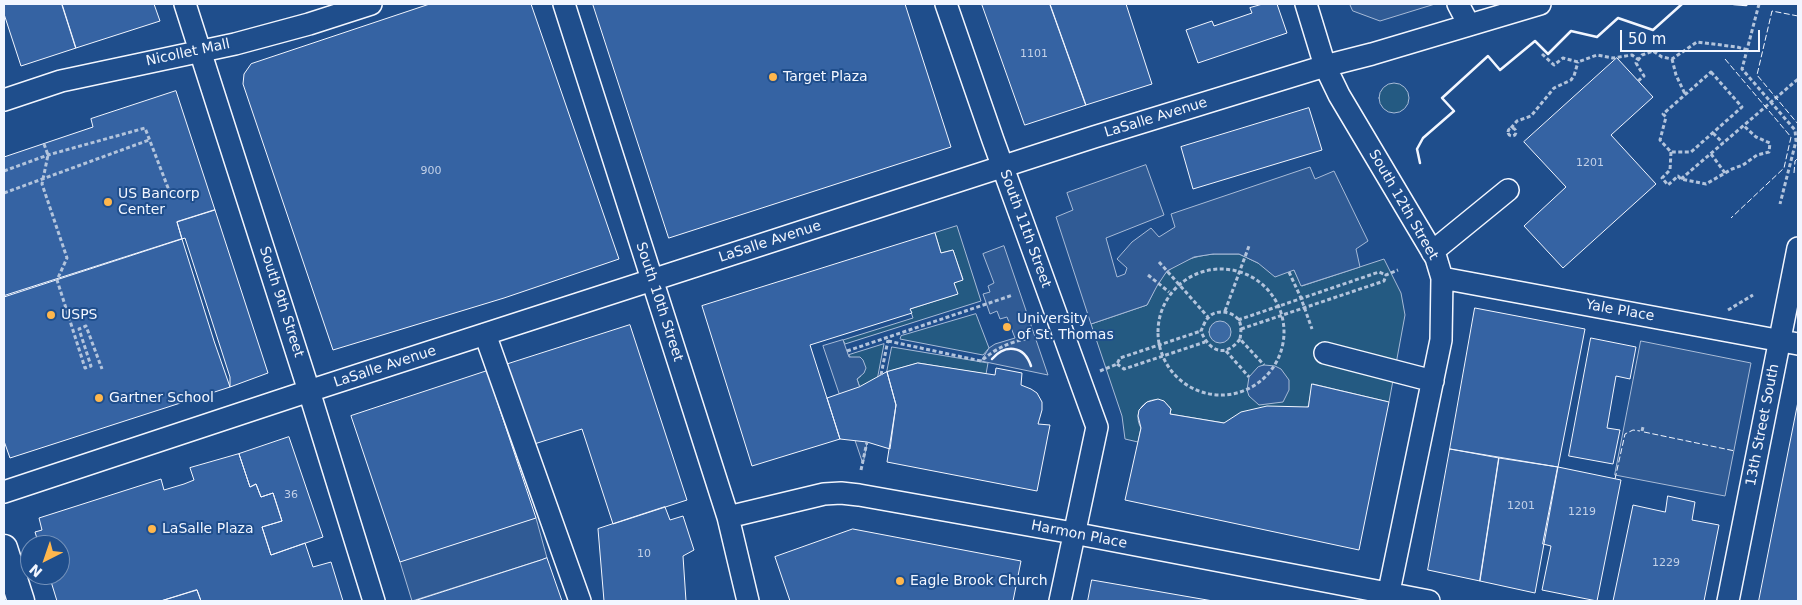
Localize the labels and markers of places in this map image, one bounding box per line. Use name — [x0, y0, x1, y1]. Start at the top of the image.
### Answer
place label: Target Plaza — [783, 69, 868, 85]
marker: Target Plaza — [767, 71, 779, 83]
place label: US Bancorp Center — [118, 186, 200, 218]
marker: US Bancorp Center — [102, 196, 114, 208]
place label: USPS — [61, 307, 97, 323]
marker: USPS — [45, 309, 57, 321]
place label: University of St. Thomas — [1017, 311, 1114, 344]
marker: University of St. Thomas — [1001, 321, 1013, 333]
place label: Gartner School — [109, 390, 214, 406]
marker: Gartner School — [93, 392, 105, 404]
place label: LaSalle Plaza — [162, 521, 254, 537]
marker: LaSalle Plaza — [146, 523, 158, 535]
place label: Eagle Brook Church — [910, 573, 1048, 589]
marker: Eagle Brook Church — [894, 575, 906, 587]

